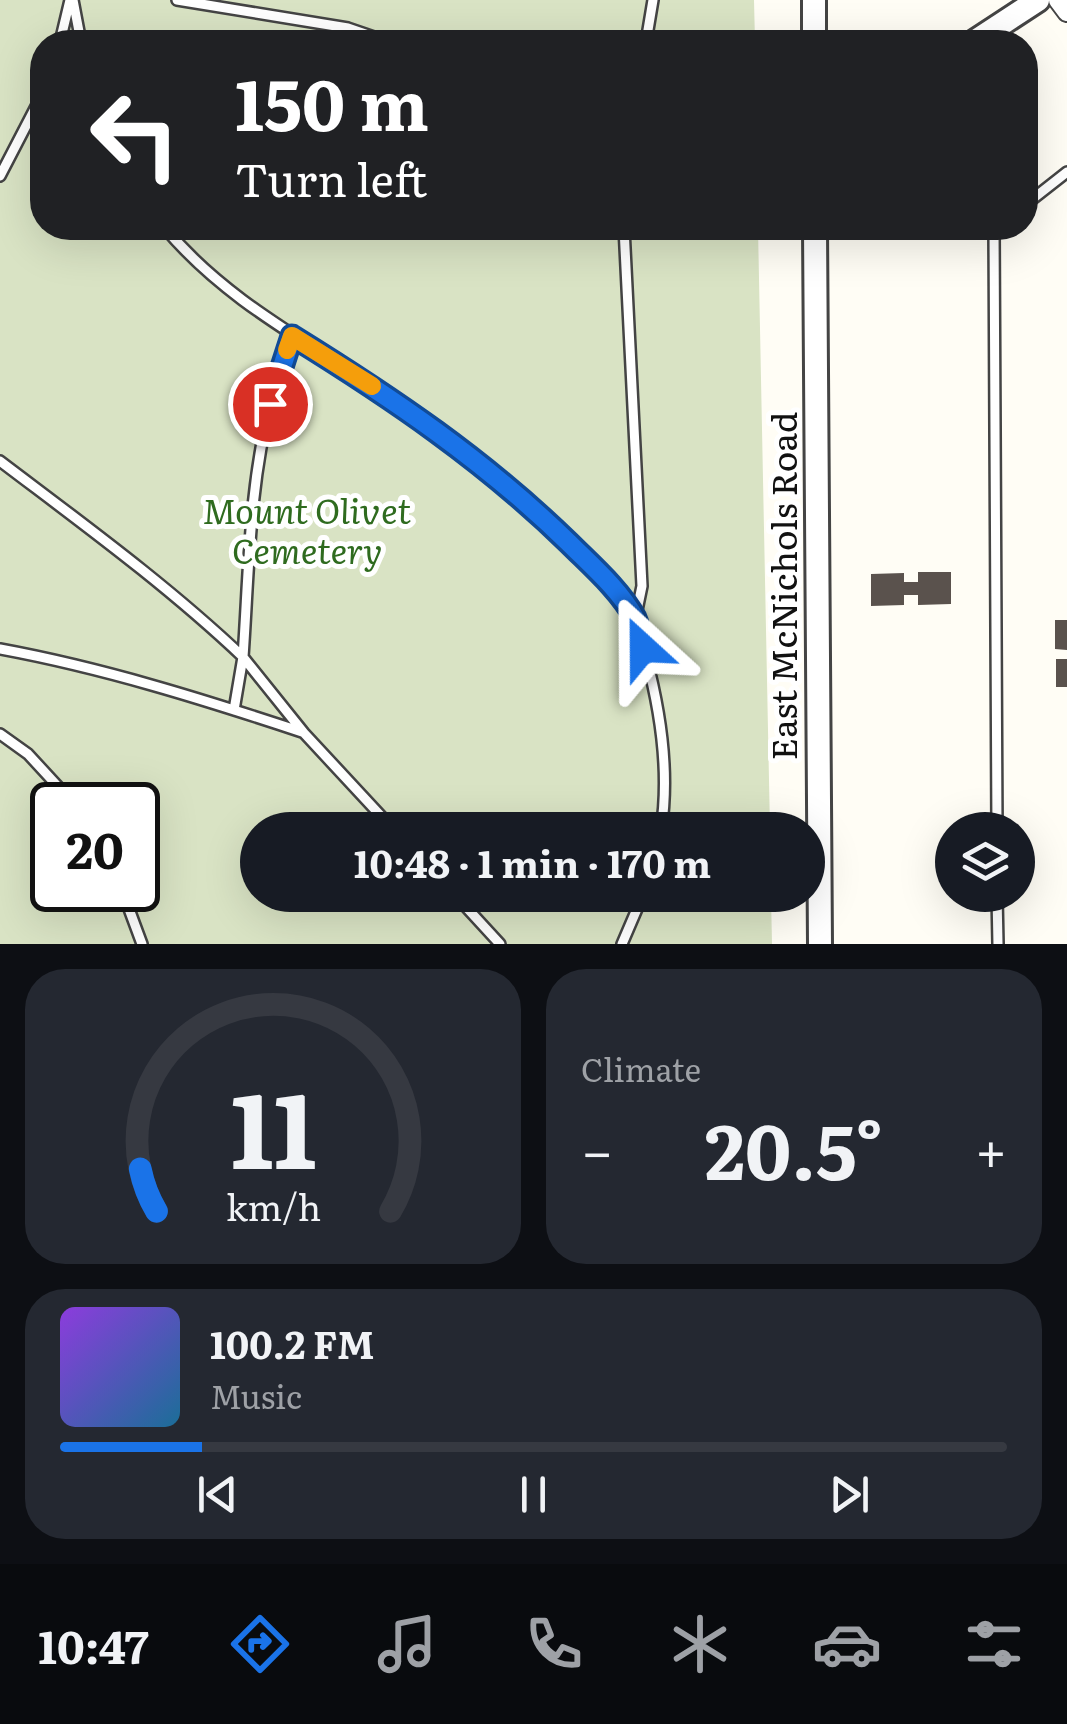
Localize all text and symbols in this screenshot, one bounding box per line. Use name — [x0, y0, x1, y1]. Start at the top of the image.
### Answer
text: 150 m — [235, 49, 429, 153]
icon: left — [70, 70, 200, 200]
text: Turn left — [235, 144, 427, 211]
pin — [228, 362, 313, 447]
icon: arrive — [243, 377, 298, 432]
street label: East McNichols Road — [756, 412, 808, 760]
park label: Mount Olivet Cemetery — [203, 483, 411, 575]
position arrow — [591, 596, 695, 700]
speed limit sign: 20 — [30, 782, 160, 912]
map controls — [935, 812, 1035, 912]
button: layers — [935, 812, 1035, 912]
text: 10:48 · 1 min · 170 m — [354, 833, 711, 890]
text: Climate — [581, 1044, 701, 1092]
text: 11 — [230, 1046, 316, 1201]
text: 20.5° — [705, 1092, 883, 1203]
text: − — [581, 1107, 613, 1189]
text: + — [975, 1107, 1007, 1189]
text: km/h — [225, 1179, 321, 1232]
text: 100.2 FM — [210, 1314, 375, 1371]
text: Music — [210, 1371, 302, 1419]
icon: previous — [190, 1467, 245, 1522]
icon: pause — [506, 1467, 561, 1522]
icon: next — [822, 1467, 877, 1522]
icon: directions — [225, 1609, 295, 1679]
icon: music — [372, 1609, 442, 1679]
icon: phone — [519, 1609, 589, 1679]
icon: climate — [665, 1609, 735, 1679]
icon: car — [812, 1609, 882, 1679]
icon: filters — [959, 1609, 1029, 1679]
text: 10:47 — [38, 1611, 149, 1678]

